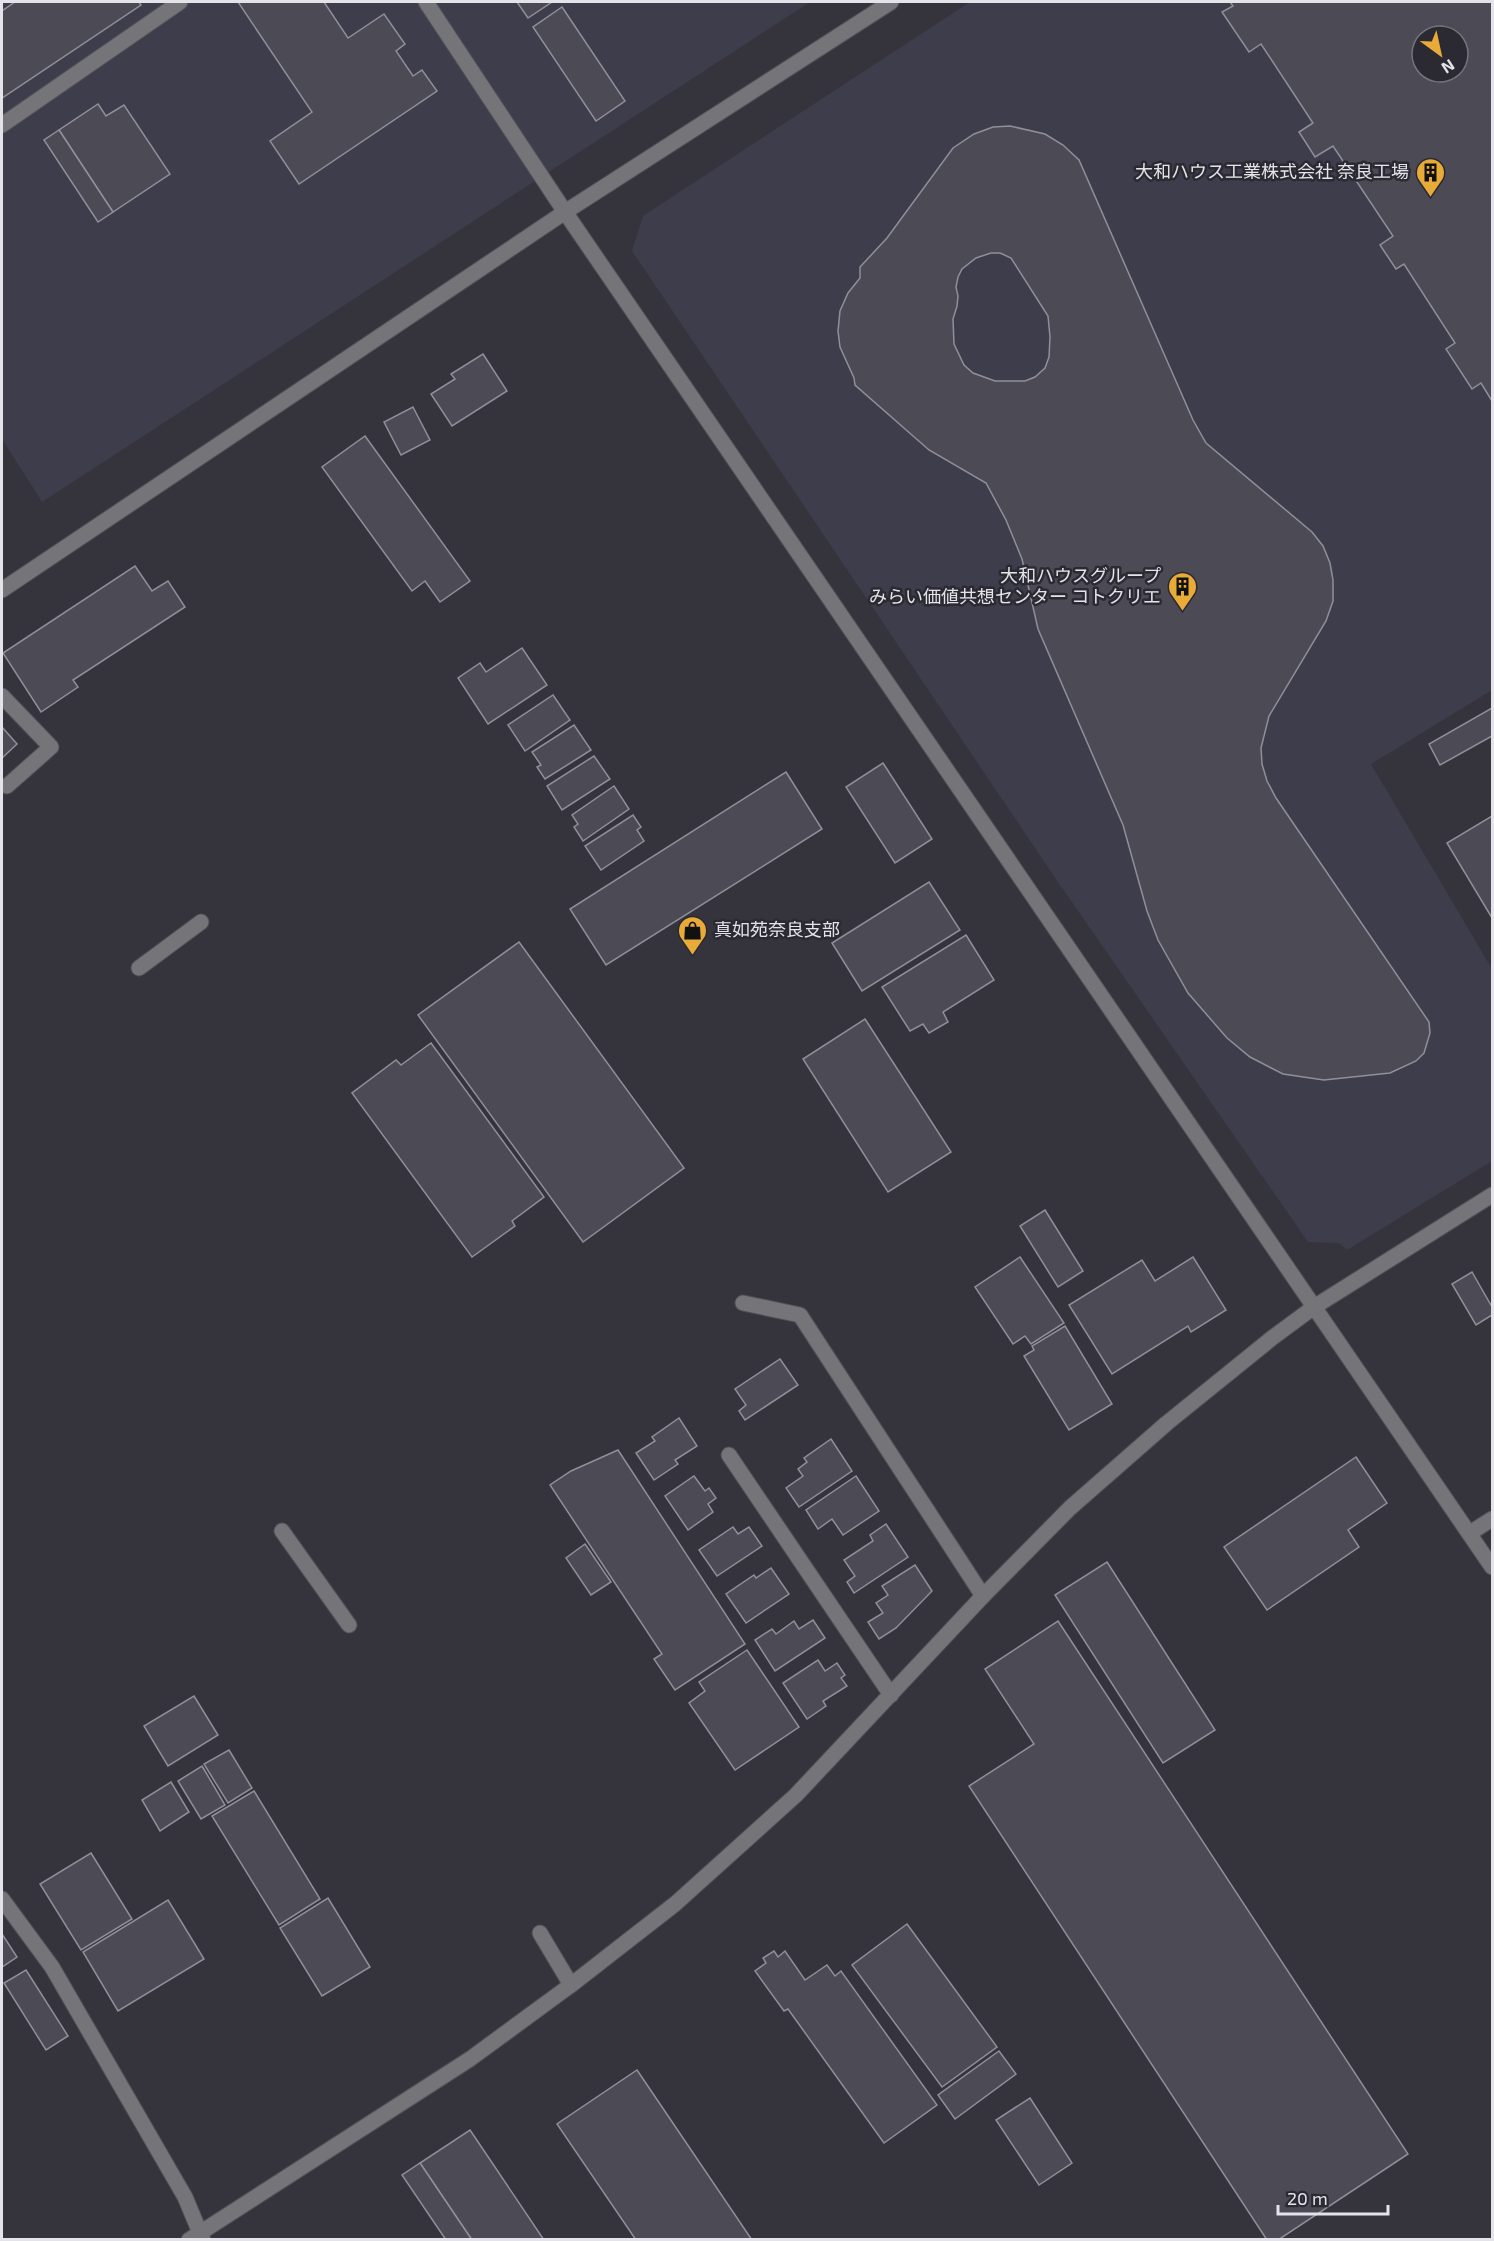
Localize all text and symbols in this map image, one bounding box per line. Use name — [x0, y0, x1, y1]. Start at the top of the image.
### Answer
north arrow — [1410, 24, 1470, 84]
text: N — [1438, 56, 1458, 78]
building icon: 大和ハウス工業株式会社 奈良工場 — [1414, 156, 1446, 198]
place label: 大和ハウス工業株式会社 奈良工場 — [1135, 160, 1409, 182]
place label: 大和ハウスグループ みらい価値共想センター コトクリエ — [869, 564, 1161, 607]
building icon: 大和ハウスグループ みらい価値共想センター コトクリエ — [1166, 570, 1198, 612]
shop icon: 真如苑奈良支部 — [677, 914, 709, 956]
place label: 真如苑奈良支部 — [714, 918, 840, 940]
scale bar — [1278, 2178, 1388, 2216]
text: 20 m — [1287, 2187, 1328, 2209]

